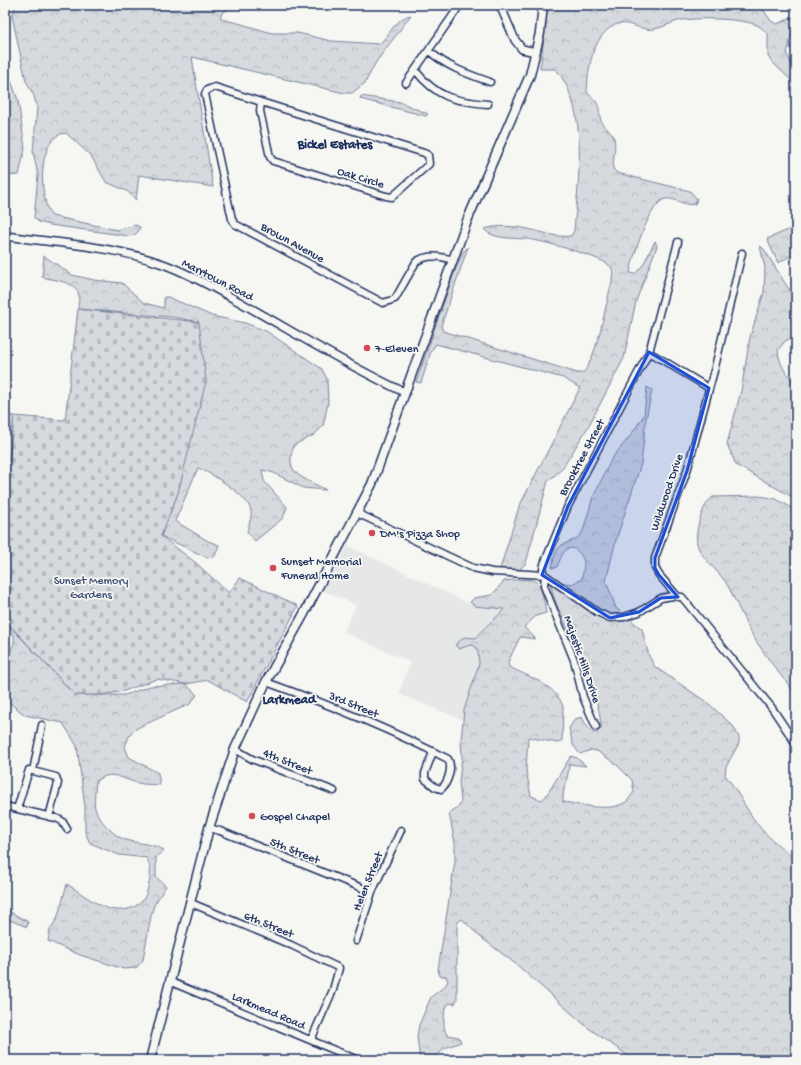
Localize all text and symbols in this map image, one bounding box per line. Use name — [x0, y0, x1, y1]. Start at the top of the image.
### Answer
district label: Bickel Estates — [297, 138, 373, 153]
street label: Oak Circle — [335, 165, 386, 193]
street label: Brown Avenue — [257, 220, 327, 267]
street label: Marrtown Road — [179, 257, 256, 305]
marker: 7-Eleven — [362, 343, 372, 353]
place label: 7-Eleven — [374, 343, 419, 357]
street label: Brooktree Street — [556, 416, 609, 499]
street label: Wildwood Drive — [648, 452, 688, 533]
marker: DM's Pizza Shop — [367, 528, 377, 538]
place label: DM's Pizza Shop — [379, 528, 460, 542]
place label: Sunset Memorial Funeral Home — [280, 556, 362, 584]
marker: Sunset Memorial Funeral Home — [268, 563, 278, 573]
park label: Sunset Memory Gardens — [54, 575, 128, 603]
street label: Majestic Hills Drive — [560, 614, 603, 706]
street label: 3rd Street — [325, 689, 381, 723]
district label: Larkmead — [262, 693, 317, 708]
street label: 4th Street — [261, 747, 315, 779]
marker: Gospel Chapel — [247, 811, 257, 821]
place label: Gospel Chapel — [260, 811, 331, 825]
street label: 5th Street — [267, 836, 322, 869]
street label: Helen Street — [351, 849, 387, 913]
street label: 6th Street — [241, 910, 296, 943]
street label: Larkmead Road — [230, 990, 308, 1034]

